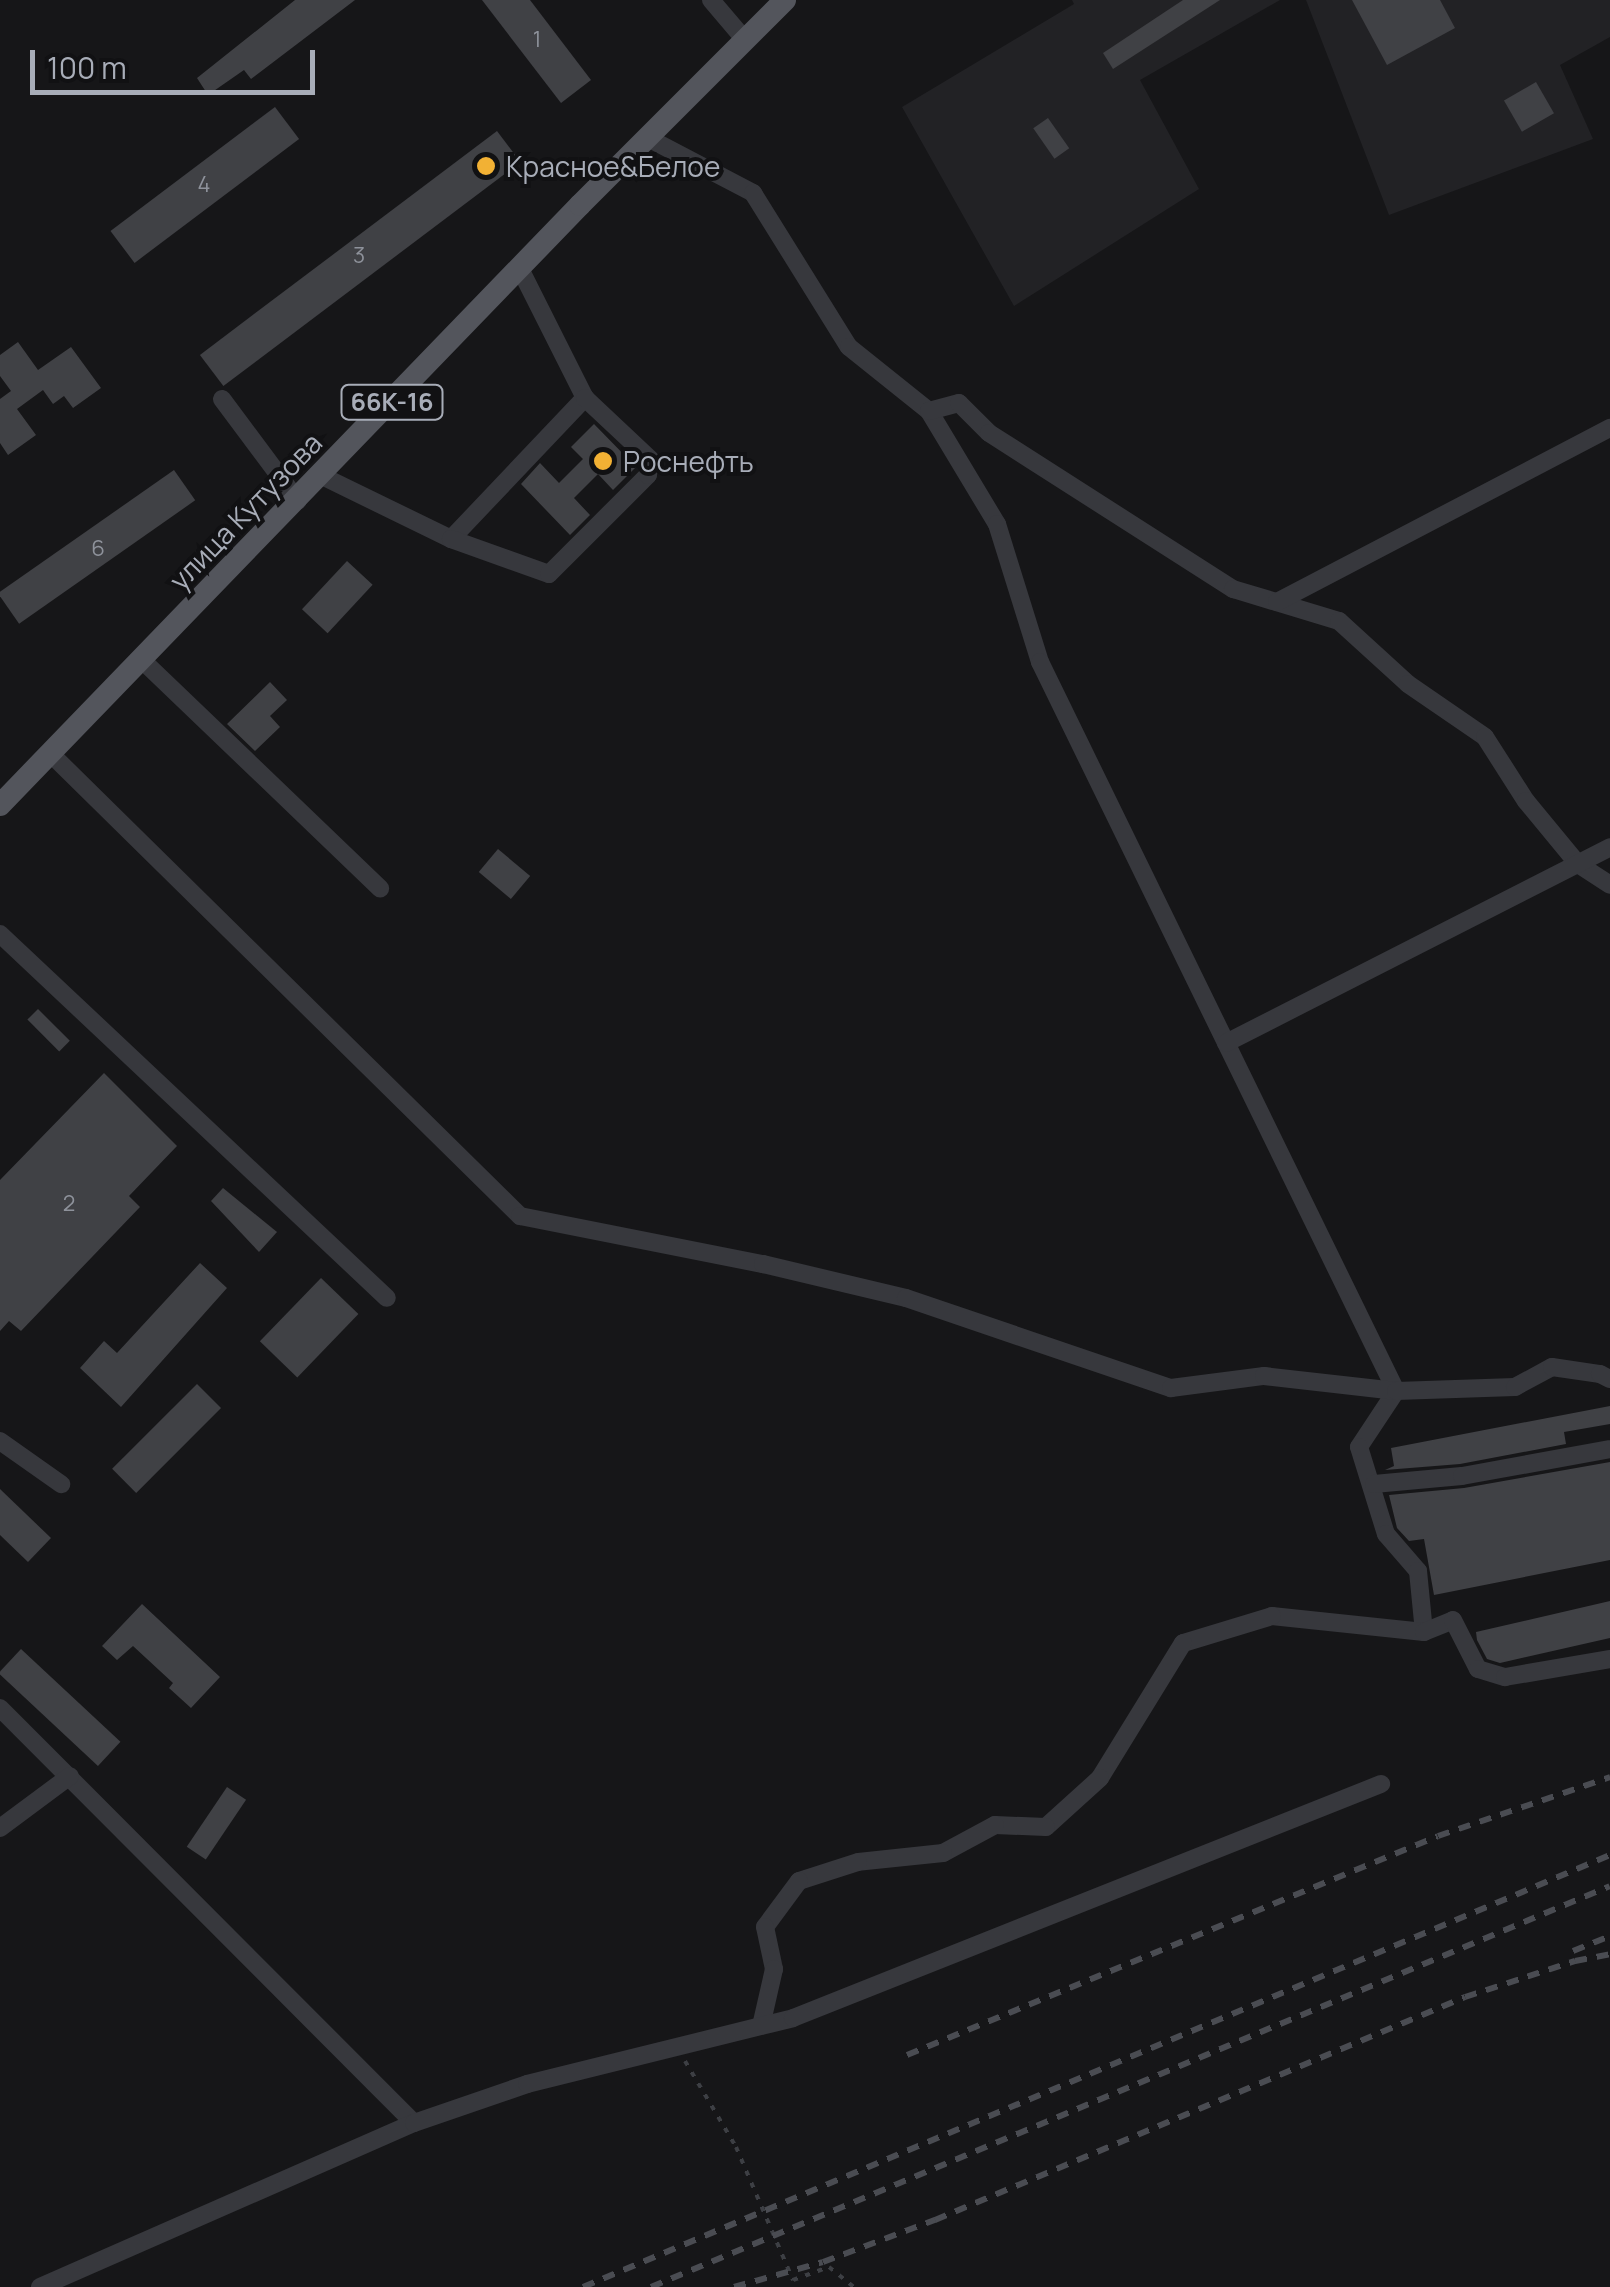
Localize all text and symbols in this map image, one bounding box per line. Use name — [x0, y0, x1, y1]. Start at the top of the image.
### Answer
house number: 1 — [533, 27, 541, 53]
scale bar — [35, 30, 320, 92]
text: 100 m — [47, 47, 127, 88]
place label: Красное&Белое — [506, 149, 720, 183]
marker: Красное&Белое — [475, 155, 497, 177]
house number: 4 — [198, 172, 210, 198]
house number: 3 — [353, 243, 365, 269]
road number: 66К-16 — [340, 382, 444, 422]
street label: улица Кутузова — [162, 426, 328, 596]
place label: Роснефть — [623, 444, 754, 478]
marker: Роснефть — [592, 450, 614, 472]
house number: 6 — [91, 536, 105, 562]
house number: 2 — [63, 1191, 75, 1217]

